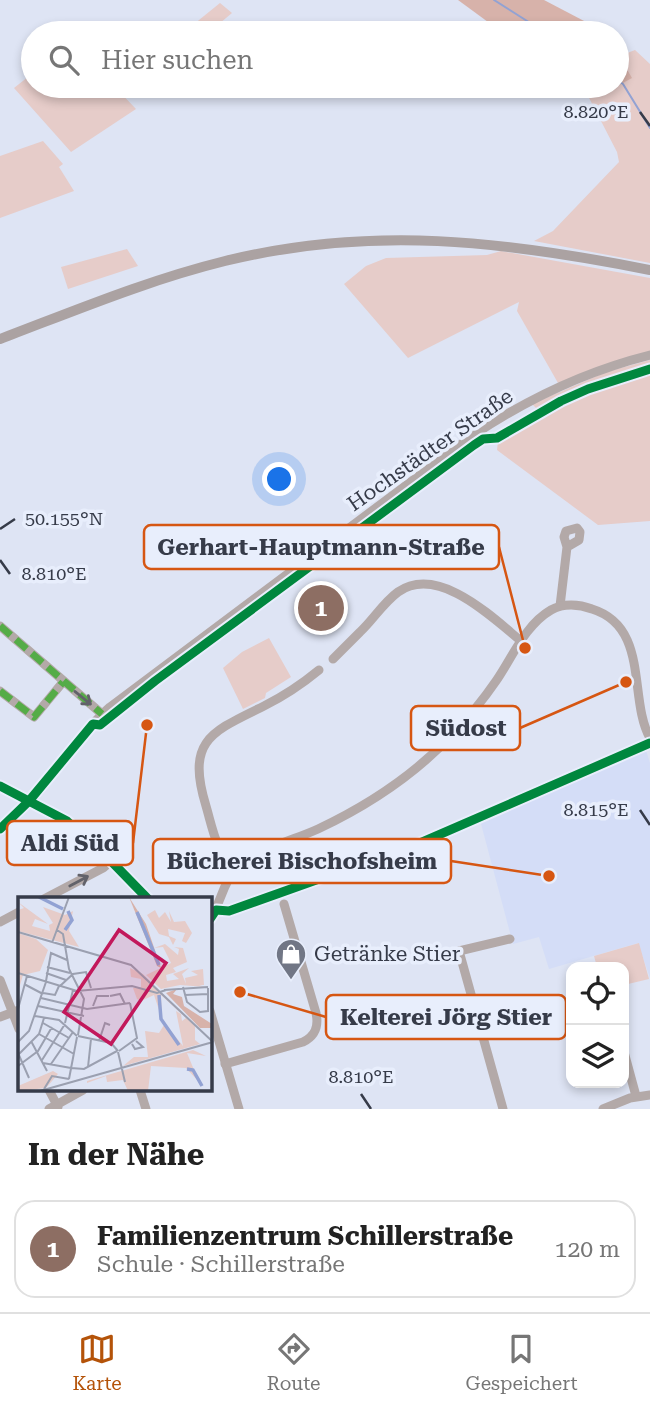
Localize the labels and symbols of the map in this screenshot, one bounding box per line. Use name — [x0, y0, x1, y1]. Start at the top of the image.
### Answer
text: 8.820°E — [563, 101, 629, 122]
street label: Hochstädter Straße — [343, 384, 517, 516]
your location — [262, 462, 296, 496]
text: 50.155°N — [25, 508, 103, 529]
callout: Gerhart-Hauptmann-Straße — [144, 525, 499, 569]
text: Gerhart-Hauptmann-Straße — [157, 534, 485, 561]
text: 8.810°E — [21, 563, 87, 584]
pin: 1 — [298, 582, 344, 634]
one-way arrow — [73, 690, 91, 706]
callout: Südost — [411, 706, 520, 750]
text: Südost — [425, 715, 507, 742]
text: 8.815°E — [563, 799, 629, 820]
callout: Aldi Süd — [7, 821, 133, 865]
text: Aldi Süd — [21, 830, 119, 857]
callout: Bücherei Bischofsheim — [153, 839, 451, 883]
text: Bücherei Bischofsheim — [167, 848, 437, 875]
one-way arrow — [68, 874, 88, 888]
inset map — [18, 897, 212, 1092]
shop icon: Getränke Stier — [274, 937, 308, 981]
place label: Getränke Stier — [314, 942, 461, 966]
callout: Kelterei Jörg Stier — [326, 995, 566, 1039]
text: Kelterei Jörg Stier — [340, 1004, 552, 1031]
text: 8.810°E — [328, 1066, 394, 1087]

